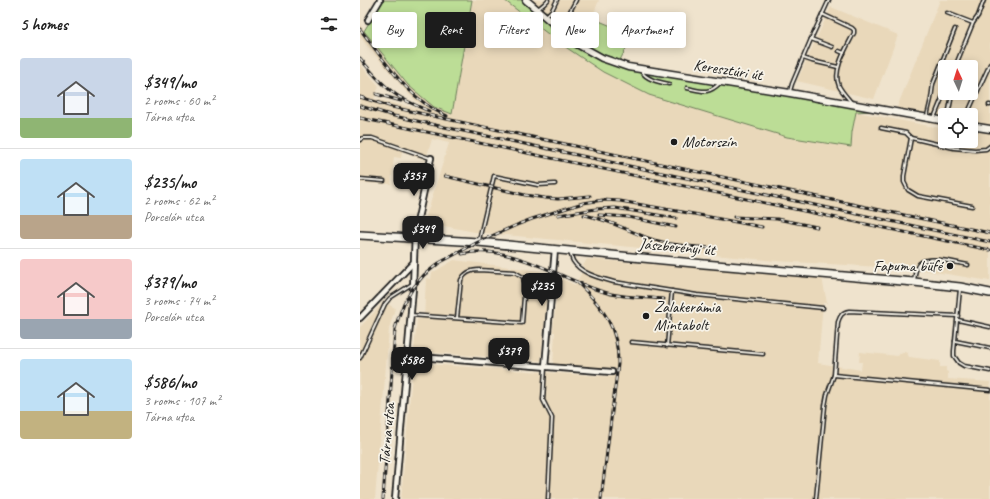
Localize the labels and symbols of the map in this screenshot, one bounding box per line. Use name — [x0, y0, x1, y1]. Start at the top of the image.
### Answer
street label: Keresztúri út — [692, 55, 765, 86]
north arrow — [938, 60, 978, 100]
place label: Motorszín — [682, 132, 737, 152]
marker: Motorszín — [669, 137, 679, 147]
pin: $357 — [390, 163, 438, 197]
pin: $349 — [399, 216, 447, 250]
street label: Jászberényi út — [637, 234, 718, 260]
place label: Fapuma büfé — [873, 256, 945, 276]
marker: Fapuma büfé — [945, 261, 955, 271]
pin: $235 — [518, 273, 566, 307]
place label: Zalakerámia Mintabolt — [654, 297, 722, 335]
marker: Zalakerámia Mintabolt — [641, 311, 651, 321]
pin: $379 — [485, 338, 533, 372]
pin: $586 — [388, 347, 436, 381]
street label: Tárna utca — [374, 401, 400, 466]

